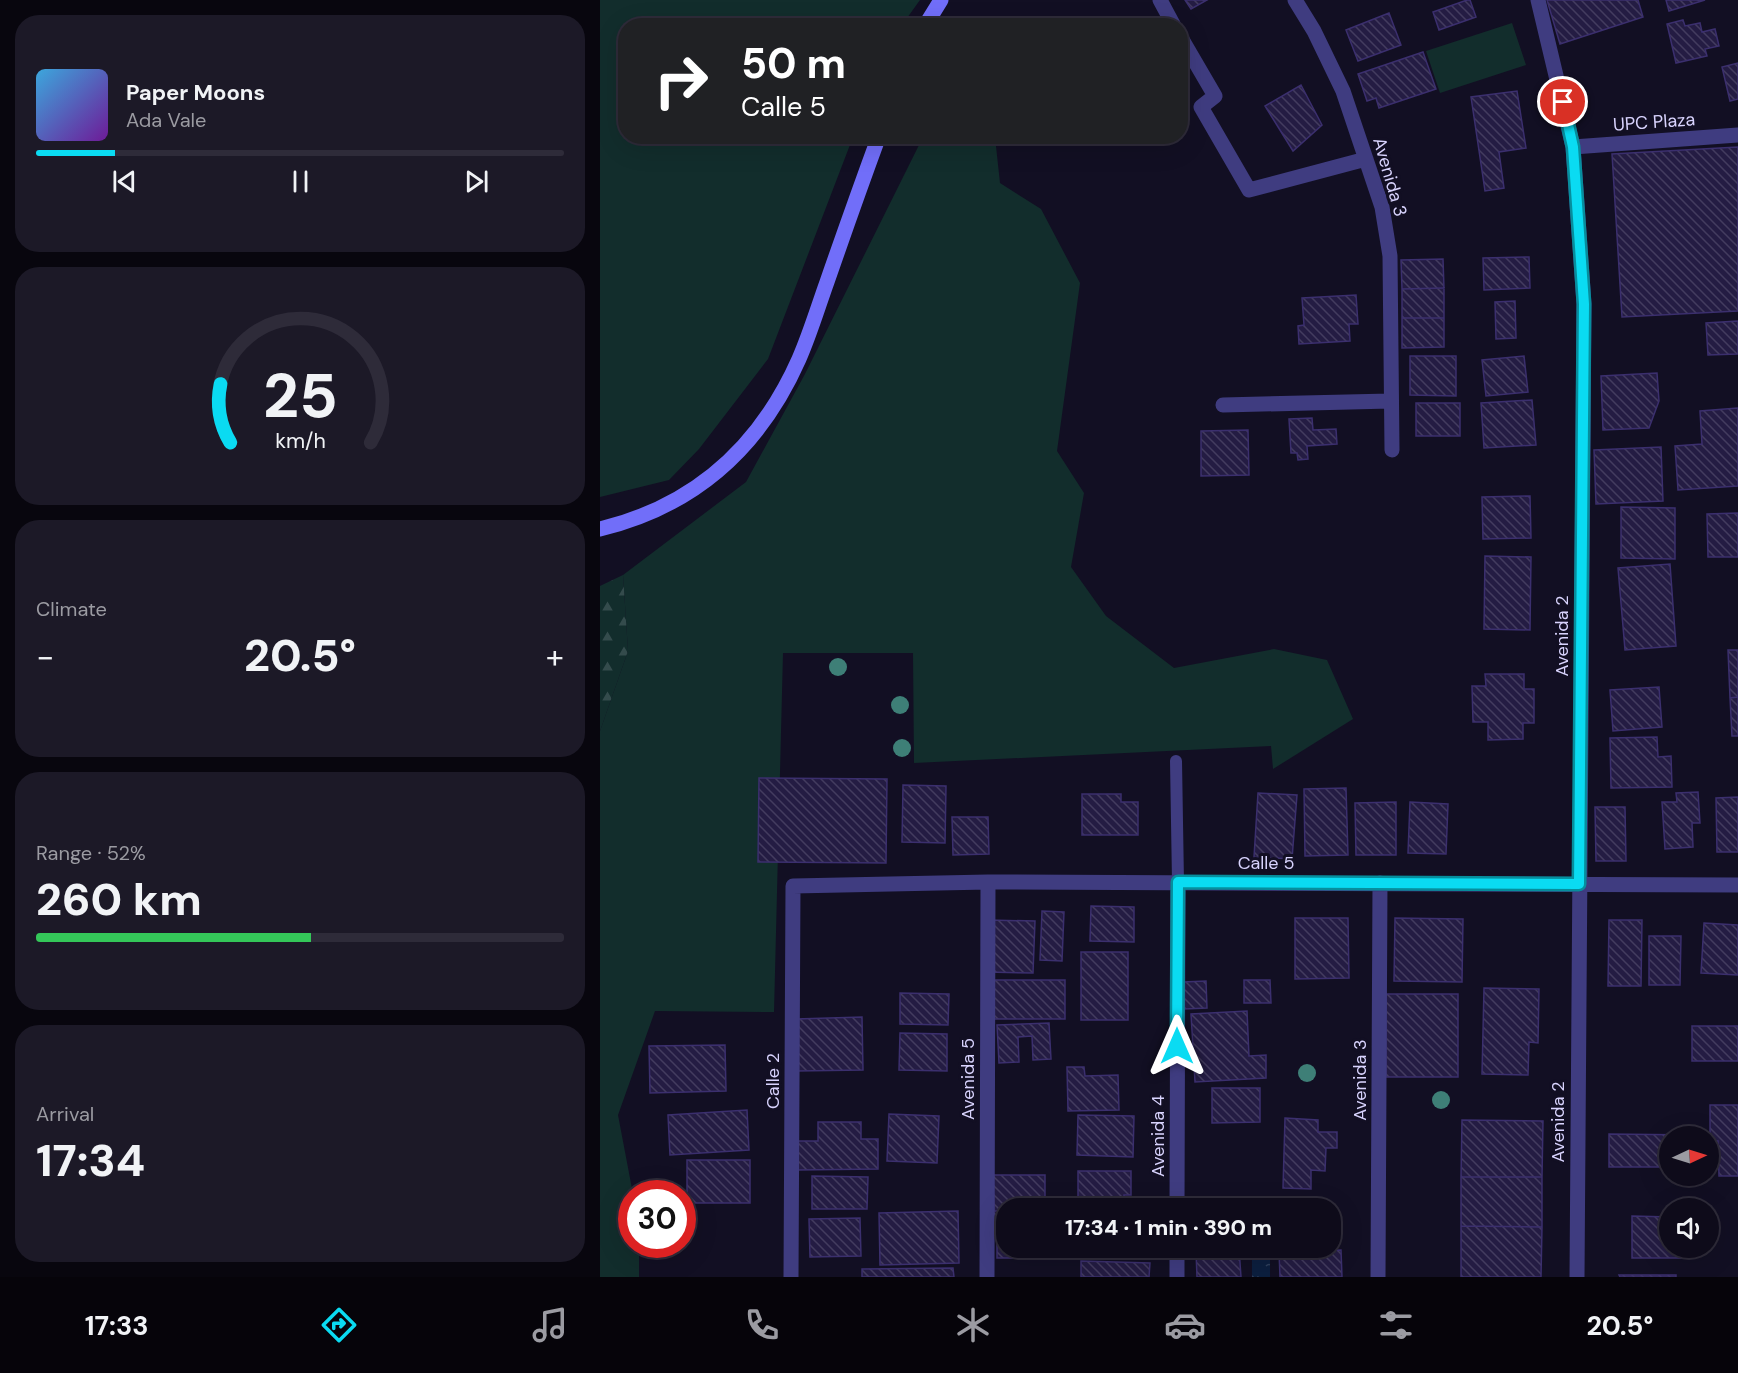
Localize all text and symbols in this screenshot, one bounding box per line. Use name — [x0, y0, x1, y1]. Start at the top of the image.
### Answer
text: 50 m — [741, 36, 846, 91]
icon: right — [642, 42, 720, 120]
pin — [1537, 76, 1588, 127]
text: Paper Moons — [126, 78, 265, 107]
icon: arrive — [1546, 85, 1579, 118]
text: Calle 5 — [741, 89, 826, 124]
text: Ada Vale — [126, 107, 206, 133]
street label: UPC Plaza — [1612, 107, 1696, 137]
street label: Avenida 3 — [1367, 135, 1413, 219]
icon: previous — [108, 165, 141, 198]
icon: pause — [284, 165, 317, 198]
icon: next — [460, 165, 493, 198]
text: 25 — [263, 355, 337, 436]
text: km/h — [275, 428, 325, 456]
street label: Avenida 2 — [1550, 595, 1574, 677]
text: Climate — [36, 596, 107, 622]
text: 20.5° — [244, 626, 356, 685]
text: − — [36, 635, 54, 678]
text: + — [546, 635, 564, 678]
text: Range · 52% — [36, 840, 146, 866]
street label: Calle 5 — [1238, 851, 1294, 875]
text: 260 km — [36, 870, 202, 929]
position arrow — [1145, 1014, 1209, 1078]
street label: Avenida 5 — [956, 1038, 980, 1120]
street label: Avenida 3 — [1348, 1039, 1372, 1121]
street label: Calle 2 — [761, 1053, 785, 1109]
street label: Avenida 2 — [1546, 1081, 1570, 1163]
street label: Avenida 4 — [1146, 1095, 1170, 1177]
text: Arrival — [36, 1101, 94, 1127]
north arrow — [1659, 1126, 1719, 1186]
map controls — [1659, 1126, 1719, 1258]
text: 17:34 — [36, 1131, 145, 1190]
speed limit sign: 30 — [618, 1180, 696, 1258]
button: sound — [1659, 1198, 1719, 1258]
text: 17:34 · 1 min · 390 m — [1065, 1213, 1272, 1242]
icon: directions — [318, 1304, 360, 1346]
icon: music — [529, 1304, 571, 1346]
icon: phone — [741, 1304, 783, 1346]
icon: climate — [952, 1304, 994, 1346]
icon: car — [1164, 1304, 1206, 1346]
icon: filters — [1375, 1304, 1417, 1346]
text: 17:33 — [85, 1308, 148, 1343]
text: 20.5° — [1586, 1308, 1653, 1343]

